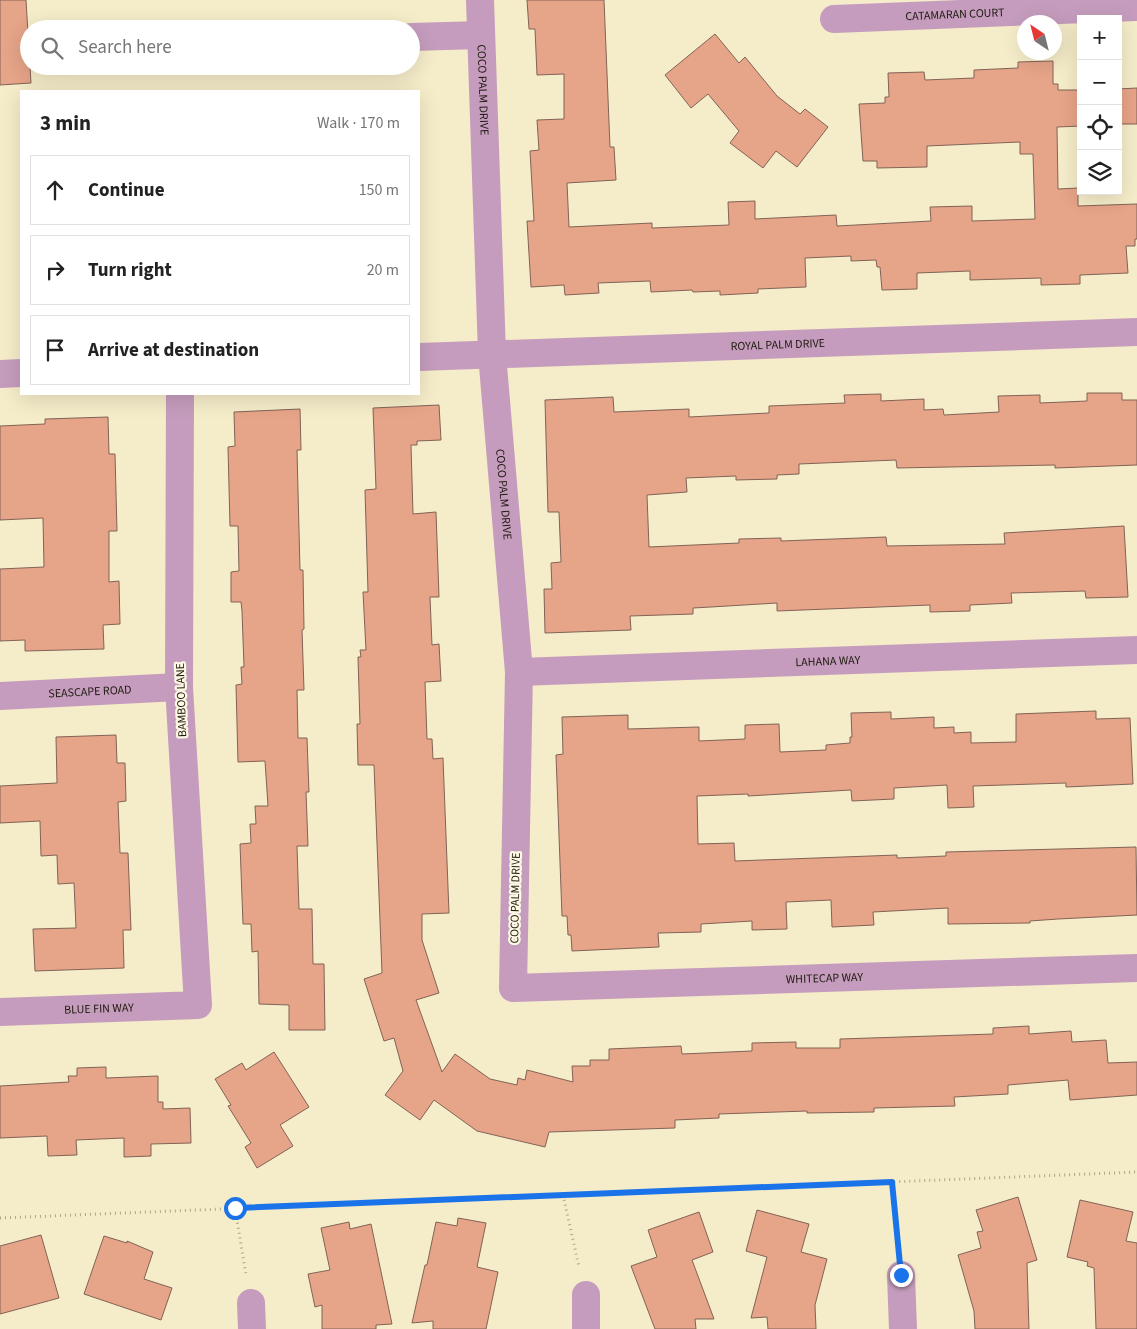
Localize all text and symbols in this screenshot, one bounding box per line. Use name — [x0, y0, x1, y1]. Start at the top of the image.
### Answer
street label: CATAMARAN COURT — [905, 4, 1005, 25]
north arrow — [1017, 15, 1062, 60]
map controls — [1077, 15, 1122, 195]
button: + — [1077, 15, 1122, 60]
search box — [20, 20, 420, 75]
icon: search — [38, 34, 66, 62]
text: Search here — [78, 34, 172, 61]
street label: COCO PALM DRIVE — [473, 44, 493, 136]
button: − — [1077, 60, 1122, 105]
button: locate — [1077, 105, 1122, 150]
text: 3 min — [40, 108, 91, 138]
text: Walk · 170 m — [317, 112, 400, 134]
button: layers — [1077, 150, 1122, 195]
icon: ahead — [41, 176, 69, 204]
text: Continue — [88, 177, 165, 204]
text: 150 m — [359, 179, 399, 201]
icon: right — [41, 256, 69, 284]
text: Turn right — [88, 257, 172, 284]
text: 20 m — [367, 259, 399, 281]
street label: ROYAL PALM DRIVE — [730, 335, 825, 355]
icon: arrive — [41, 336, 69, 364]
text: Arrive at destination — [88, 337, 259, 364]
street label: COCO PALM DRIVE — [491, 448, 516, 540]
street label: LAHANA WAY — [795, 652, 861, 671]
street label: BAMBOO LANE — [172, 663, 191, 737]
street label: SEASCAPE ROAD — [48, 681, 132, 703]
street label: COCO PALM DRIVE — [506, 852, 525, 944]
street label: WHITECAP WAY — [786, 969, 864, 988]
street label: BLUE FIN WAY — [64, 999, 134, 1019]
route start — [224, 1197, 247, 1220]
route end — [890, 1264, 913, 1287]

